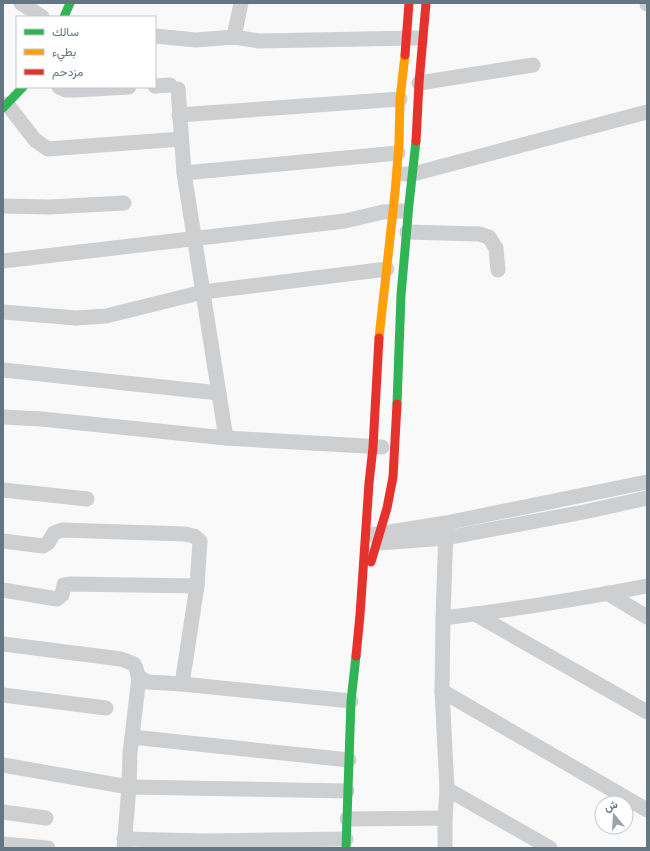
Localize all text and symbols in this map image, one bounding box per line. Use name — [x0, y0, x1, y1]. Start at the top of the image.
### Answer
legend — [16, 16, 156, 88]
text: سالك — [52, 25, 79, 39]
text: بطيء — [52, 45, 76, 62]
text: مزدحم — [52, 65, 83, 80]
north arrow — [594, 795, 634, 835]
text: ش — [603, 798, 619, 814]

